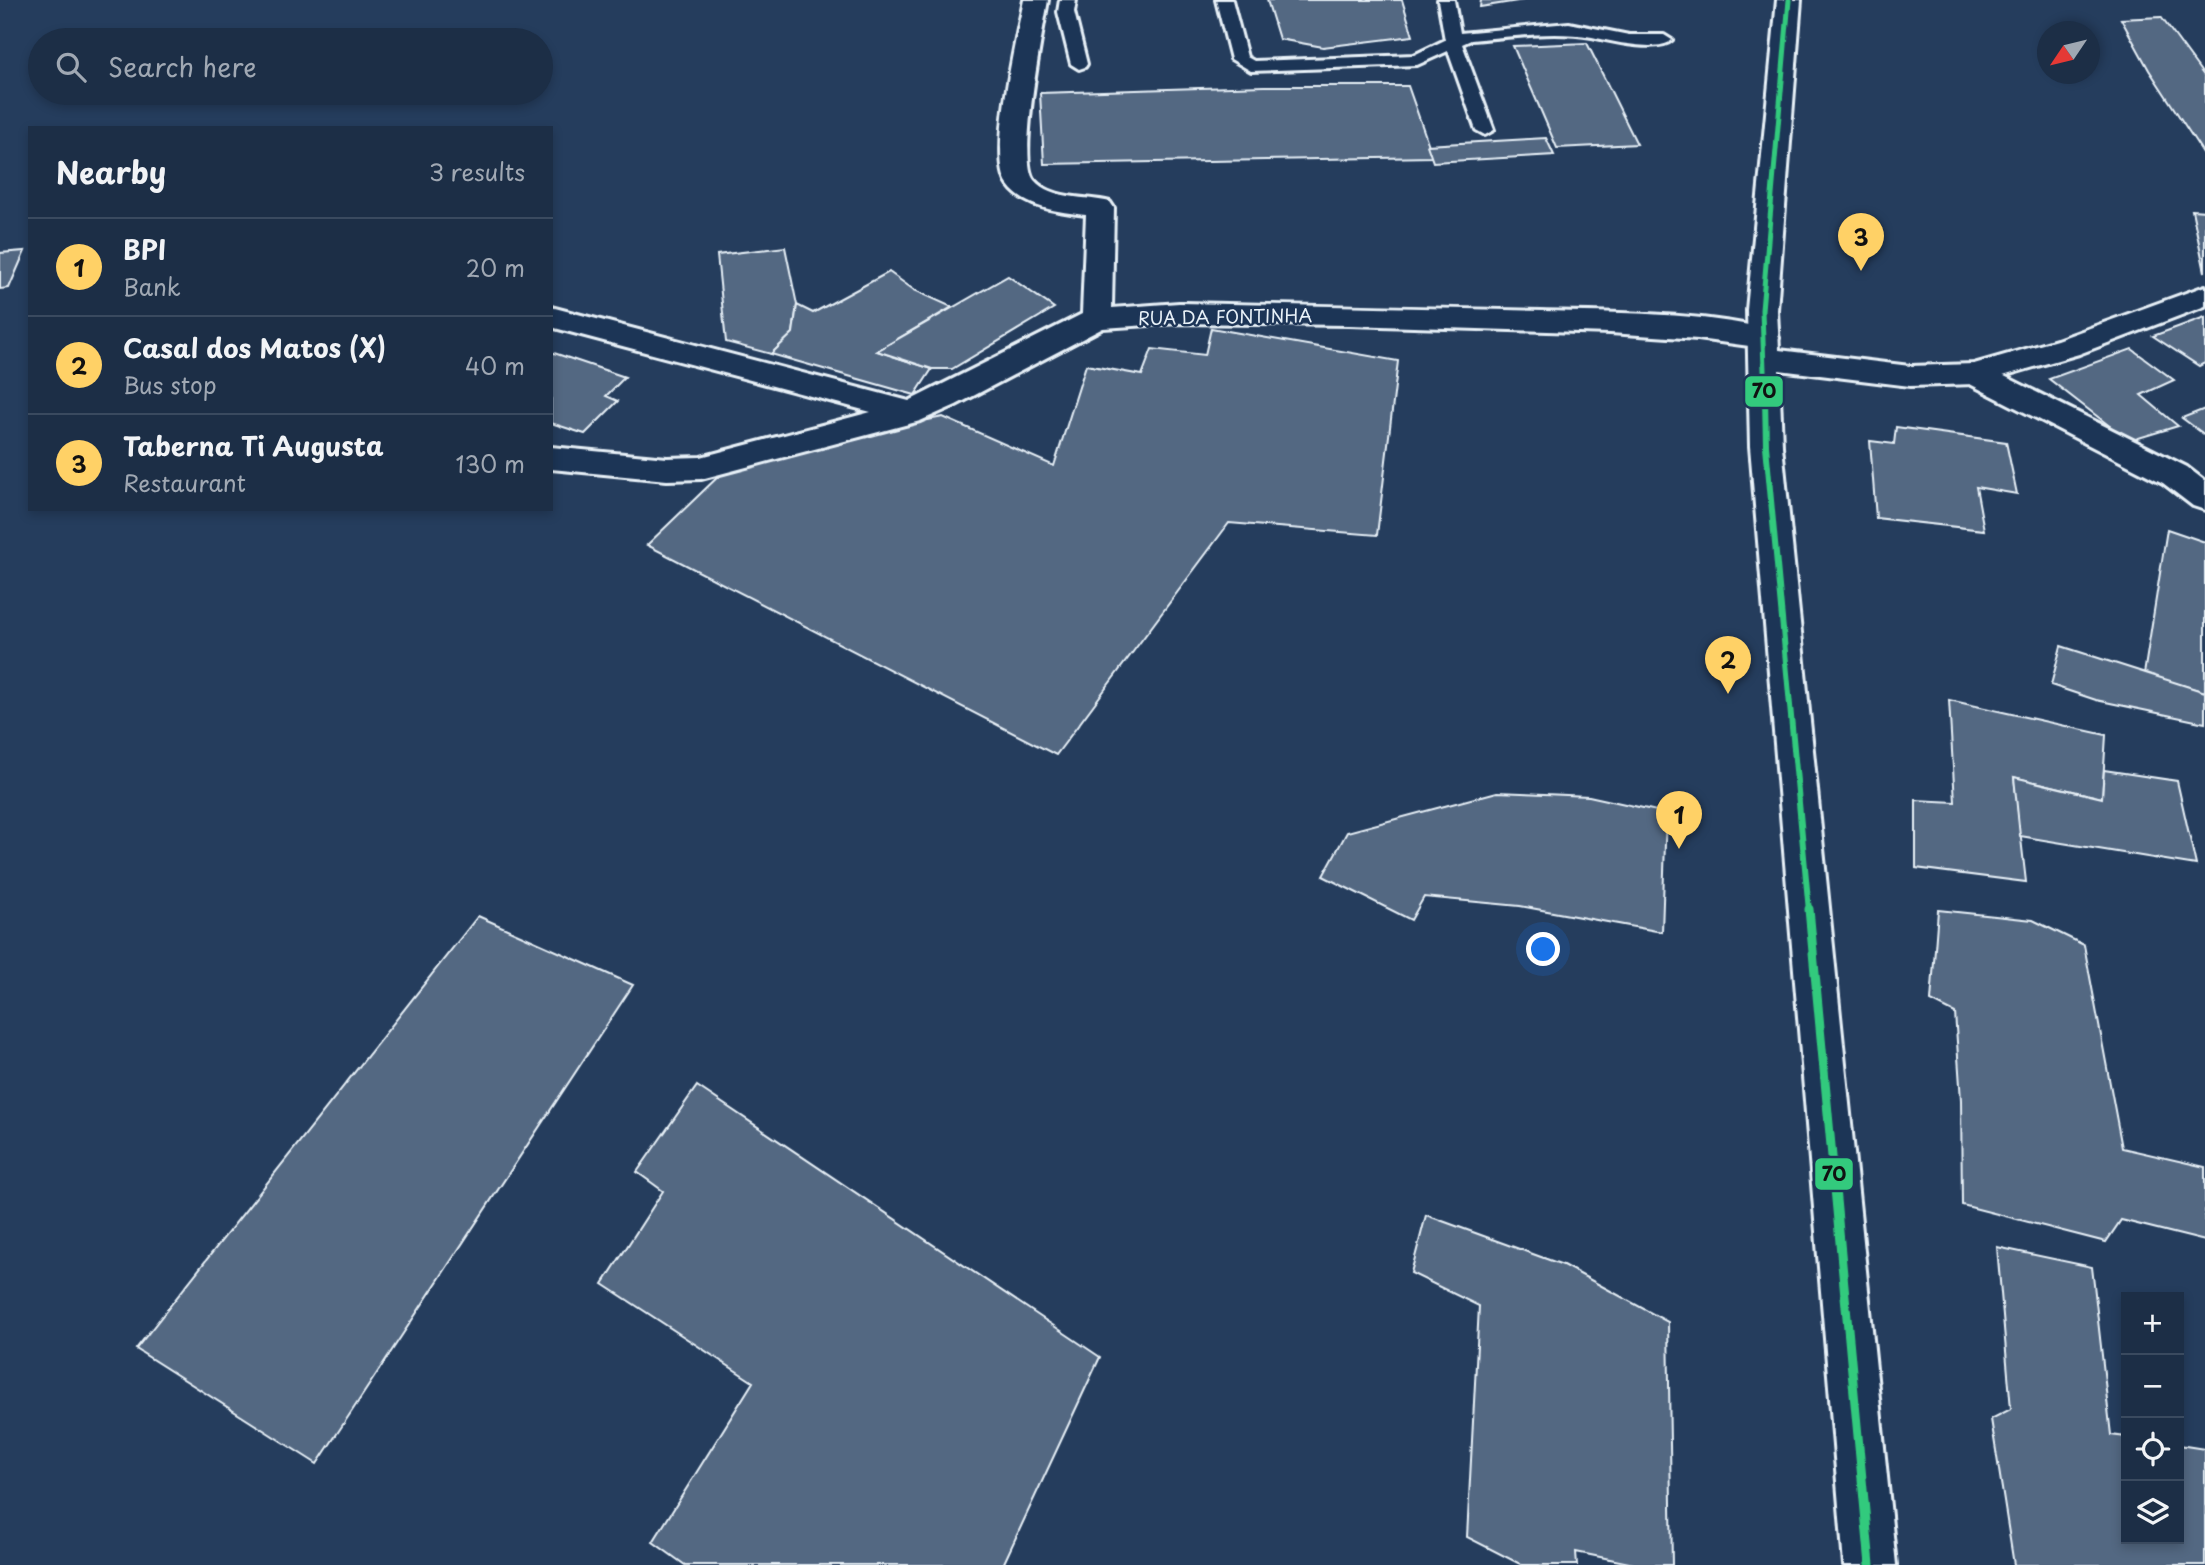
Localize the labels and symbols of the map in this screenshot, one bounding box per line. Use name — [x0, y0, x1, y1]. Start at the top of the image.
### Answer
north arrow — [2037, 21, 2100, 84]
pin: 3 — [1838, 213, 1884, 271]
street label: RUA DA FONTINHA — [1138, 301, 1313, 331]
line badge: 70 — [1744, 375, 1784, 408]
text: 70 — [1752, 376, 1776, 404]
pin: 2 — [1705, 636, 1751, 694]
pin: 1 — [1656, 791, 1702, 849]
your location — [1526, 932, 1560, 966]
line badge: 70 — [1814, 1157, 1854, 1191]
text: 70 — [1822, 1159, 1846, 1187]

